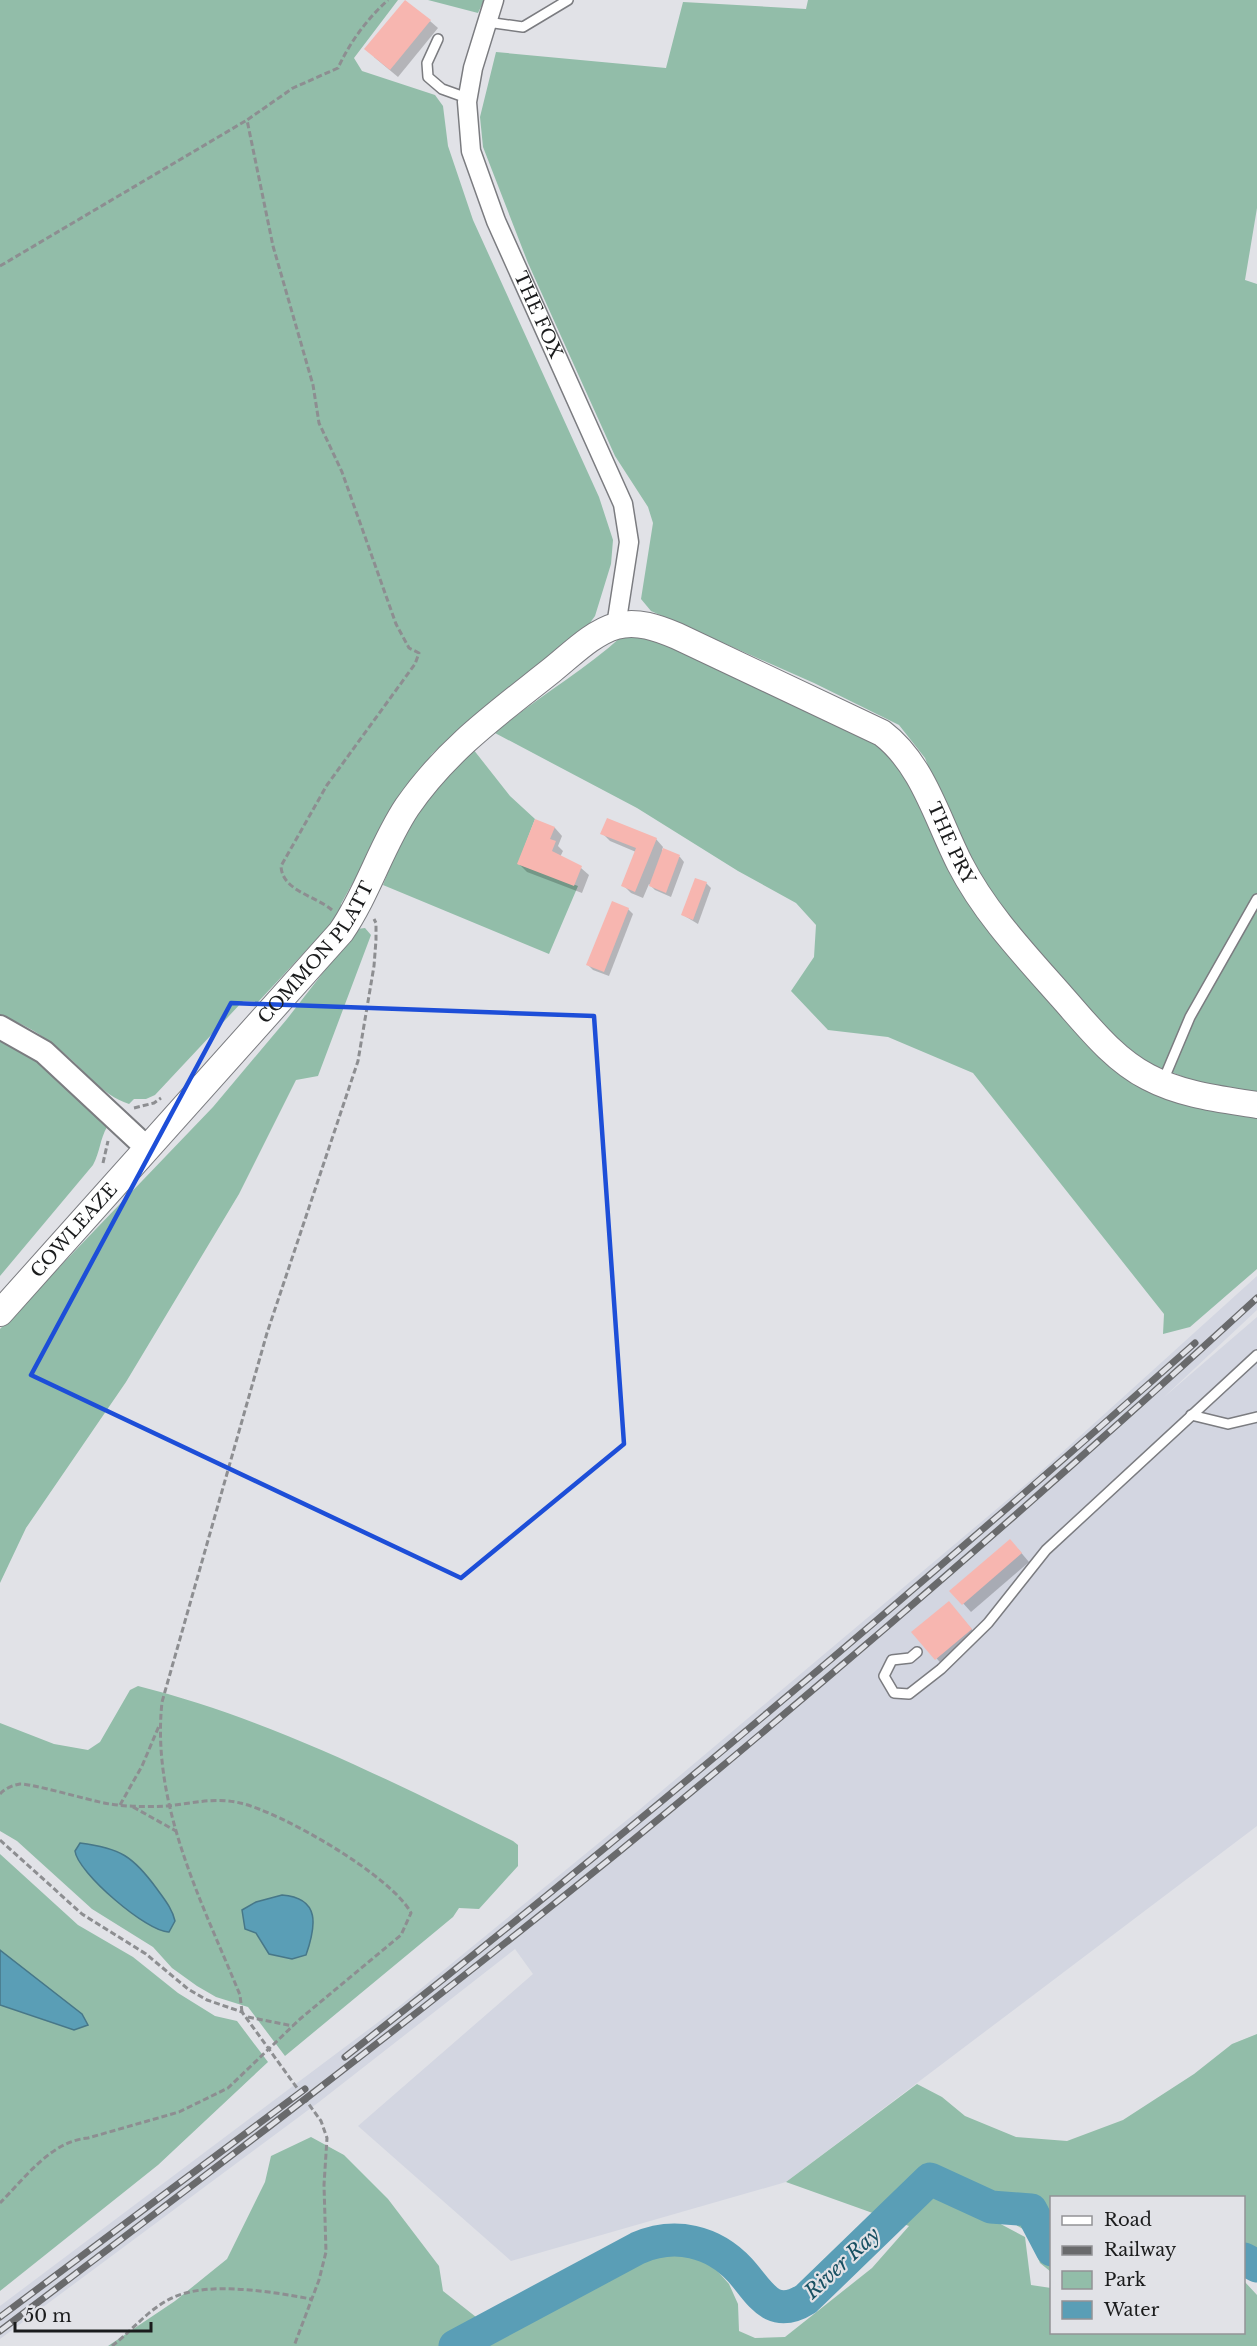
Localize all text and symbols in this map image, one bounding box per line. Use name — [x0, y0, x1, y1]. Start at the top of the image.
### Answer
street label: THE FOX — [509, 268, 567, 362]
street label: THE PRY — [923, 799, 981, 889]
street label: COMMON PLATT — [253, 877, 378, 1028]
street label: COWLEAZE — [26, 1179, 122, 1282]
legend — [1050, 2196, 1245, 2334]
text: Road — [1104, 2209, 1152, 2231]
water label: River Ray — [799, 2222, 885, 2304]
text: Railway — [1104, 2239, 1177, 2261]
text: Park — [1104, 2269, 1146, 2291]
scale bar — [15, 2295, 152, 2333]
text: Water — [1103, 2299, 1160, 2321]
text: 50 m — [24, 2305, 72, 2327]

